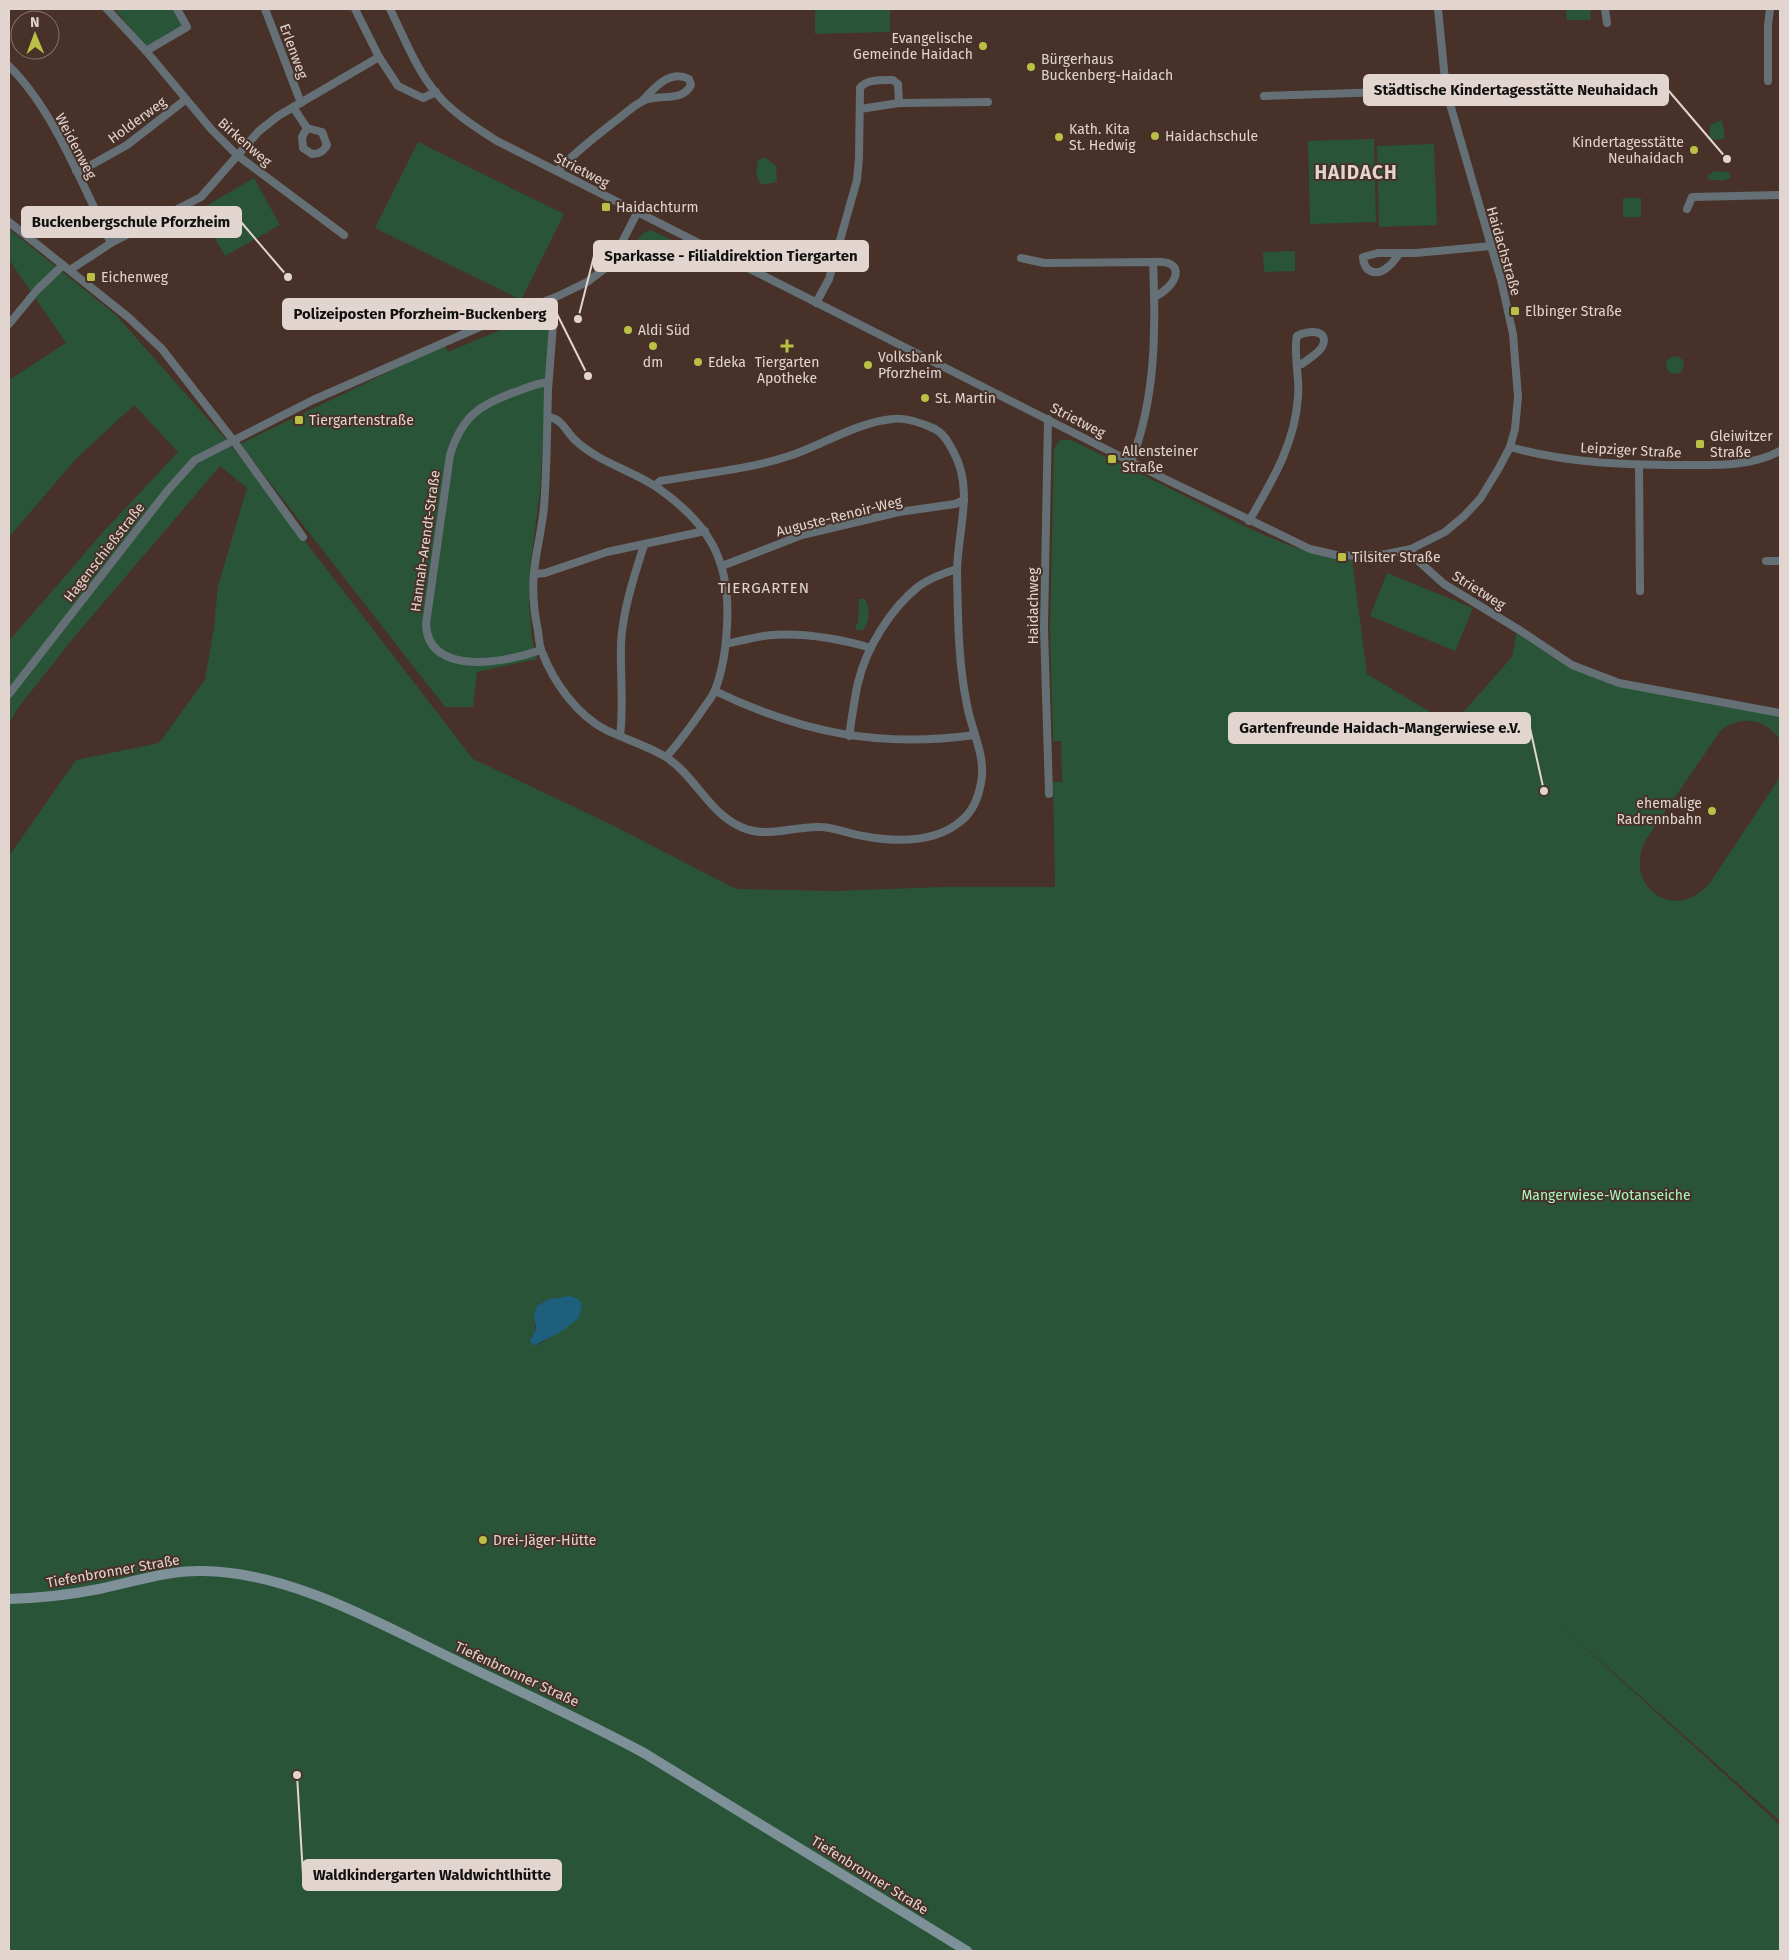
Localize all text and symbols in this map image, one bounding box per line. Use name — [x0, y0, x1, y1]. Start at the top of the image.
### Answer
north arrow — [10, 10, 60, 60]
text: N — [30, 14, 40, 31]
street label: Erlenweg — [276, 21, 312, 82]
place label: Evangelische Gemeinde Haidach — [853, 30, 973, 63]
marker: Evangelische Gemeinde Haidach — [977, 40, 989, 52]
place label: Bürgerhaus Buckenberg-Haidach — [1041, 51, 1173, 84]
marker: Bürgerhaus Buckenberg-Haidach — [1025, 61, 1037, 73]
callout: Städtische Kindertagesstätte Neuhaidach — [1364, 75, 1668, 105]
text: Städtische Kindertagesstätte Neuhaidach — [1374, 81, 1658, 99]
street label: Holderweg — [105, 93, 170, 147]
street label: Weidenweg — [51, 110, 100, 183]
street label: Birkenweg — [214, 114, 276, 171]
place label: Kath. Kita St. Hedwig — [1069, 121, 1136, 154]
place label: Haidachschule — [1165, 128, 1258, 145]
marker: Haidachschule — [1149, 130, 1161, 142]
marker: Kath. Kita St. Hedwig — [1053, 131, 1065, 143]
place label: Kindertagesstätte Neuhaidach — [1572, 134, 1684, 167]
marker: Kindertagesstätte Neuhaidach — [1688, 144, 1700, 156]
street label: Strietweg — [551, 149, 613, 192]
district label: HAIDACH — [1314, 161, 1398, 184]
place label: Haidachturm — [616, 199, 699, 216]
marker: Haidachturm — [600, 201, 612, 213]
street label: Haidachstraße — [1483, 205, 1524, 298]
callout: Buckenbergschule Pforzheim — [22, 207, 241, 237]
text: Buckenbergschule Pforzheim — [32, 213, 230, 231]
callout: Sparkasse - Filialdirektion Tiergarten — [594, 241, 868, 271]
text: Sparkasse - Filialdirektion Tiergarten — [604, 247, 858, 265]
place label: Eichenweg — [101, 269, 169, 286]
marker: Eichenweg — [85, 271, 97, 283]
callout: Polizeiposten Pforzheim-Buckenberg — [283, 299, 557, 329]
place label: Elbinger Straße — [1525, 303, 1622, 320]
text: Polizeiposten Pforzheim-Buckenberg — [293, 305, 547, 323]
marker: Elbinger Straße — [1509, 305, 1521, 317]
place label: Aldi Süd — [638, 322, 690, 339]
marker: Aldi Süd — [622, 324, 634, 336]
marker: dm — [647, 340, 659, 352]
marker: Tiergarten Apotheke — [781, 340, 793, 352]
place label: Volksbank Pforzheim — [878, 349, 943, 382]
place label: dm — [643, 354, 663, 371]
place label: Edeka — [708, 354, 746, 371]
place label: Tiergarten Apotheke — [755, 354, 819, 387]
marker: Edeka — [692, 356, 704, 368]
marker: Volksbank Pforzheim — [862, 359, 874, 371]
place label: St. Martin — [935, 390, 996, 407]
marker: St. Martin — [919, 392, 931, 404]
street label: Strietweg — [1047, 399, 1109, 442]
place label: Tiergartenstraße — [309, 412, 414, 429]
marker: Tiergartenstraße — [293, 414, 305, 426]
place label: Gleiwitzer Straße — [1710, 428, 1773, 461]
marker: Gleiwitzer Straße — [1694, 438, 1706, 450]
street label: Leipziger Straße — [1580, 439, 1682, 462]
place label: Allensteiner Straße — [1122, 443, 1199, 476]
marker: Allensteiner Straße — [1106, 453, 1118, 465]
street label: Hannah-Arendt-Straße — [407, 469, 444, 613]
street label: Auguste-Renoir-Weg — [774, 492, 905, 540]
street label: Hagenschießstraße — [60, 499, 148, 605]
place label: Tilsiter Straße — [1352, 549, 1441, 566]
marker: Tilsiter Straße — [1336, 551, 1348, 563]
street label: Haidachweg — [1025, 567, 1042, 644]
street label: Strietweg — [1449, 567, 1509, 614]
district label: TIERGARTEN — [718, 579, 810, 597]
callout: Gartenfreunde Haidach-Mangerwiese e.V. — [1229, 713, 1530, 743]
text: Gartenfreunde Haidach-Mangerwiese e.V. — [1239, 719, 1521, 737]
place label: ehemalige Radrennbahn — [1616, 795, 1702, 828]
marker: ehemalige Radrennbahn — [1706, 805, 1718, 817]
park label: Mangerwiese-Wotanseiche — [1521, 1187, 1691, 1204]
place label: Drei-Jäger-Hütte — [493, 1532, 596, 1549]
marker: Drei-Jäger-Hütte — [477, 1534, 489, 1546]
street label: Tiefenbronner Straße — [45, 1551, 181, 1592]
street label: Tiefenbronner Straße — [452, 1638, 582, 1711]
street label: Tiefenbronner Straße — [808, 1832, 931, 1918]
callout: Waldkindergarten Waldwichtlhütte — [303, 1860, 561, 1890]
text: Waldkindergarten Waldwichtlhütte — [313, 1866, 551, 1884]

